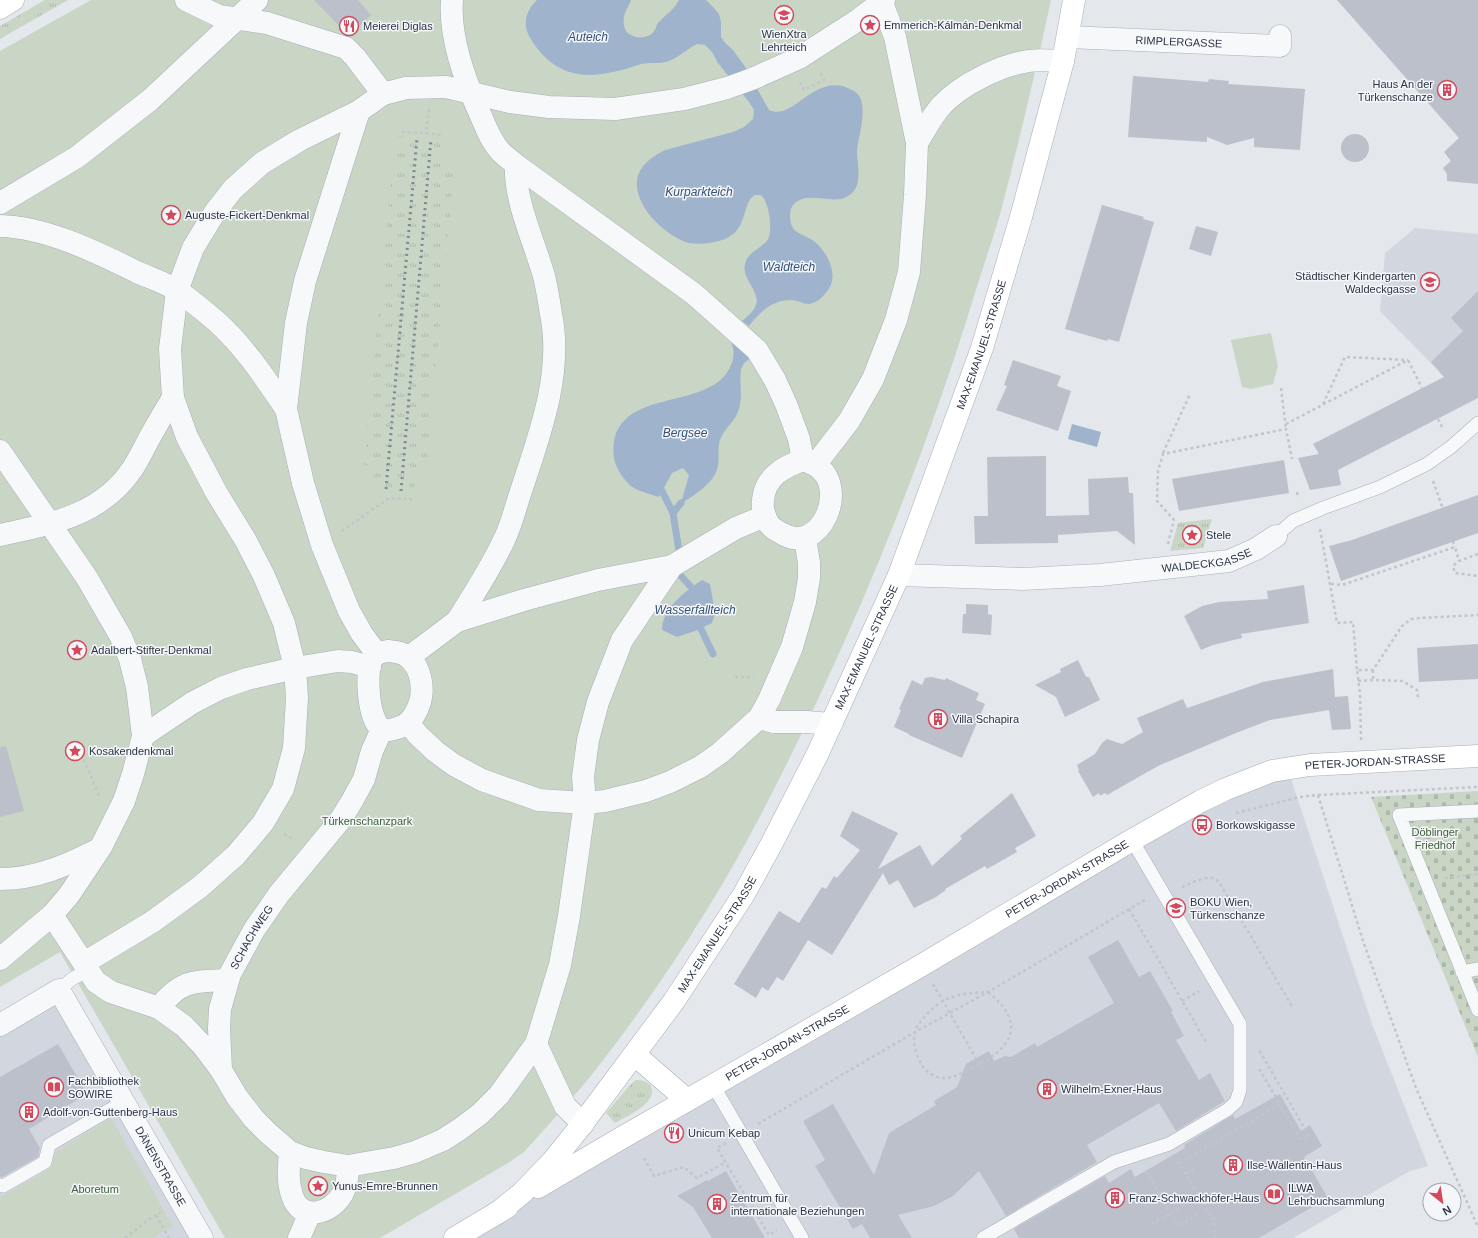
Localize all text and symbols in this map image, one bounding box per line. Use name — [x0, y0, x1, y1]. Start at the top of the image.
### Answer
school or university icon: WienXtra Lehrteich — [773, 4, 795, 26]
place icon: Emmerich-Kálmán-Denkmal — [859, 14, 881, 36]
restaurant icon: Meierei Diglas — [338, 15, 360, 37]
place label: Emmerich-Kálmán-Denkmal — [884, 19, 1022, 31]
place label: Meierei Diglas — [363, 20, 433, 32]
place label: WienXtra Lehrteich — [761, 28, 807, 53]
water label: Auteich — [567, 30, 608, 44]
street label: RIMPLERGASSE — [1135, 34, 1223, 50]
place label: Haus An der Türkenschanze — [1358, 78, 1433, 103]
building icon: Haus An der Türkenschanze — [1436, 79, 1458, 101]
water label: Kurparkteich — [665, 185, 733, 199]
place icon: Auguste-Fickert-Denkmal — [160, 204, 182, 226]
place label: Auguste-Fickert-Denkmal — [185, 209, 309, 221]
water label: Waldteich — [763, 260, 816, 274]
place label: Städtischer Kindergarten Waldeckgasse — [1295, 270, 1416, 295]
school or university icon: Städtischer Kindergarten Waldeckgasse — [1419, 271, 1441, 293]
street label: MAX-EMANUEL-STRASSE — [954, 278, 1008, 411]
water label: Bergsee — [663, 426, 708, 440]
place icon: Stele — [1181, 524, 1203, 546]
place label: Stele — [1206, 529, 1231, 541]
street label: WALDECKGASSE — [1161, 546, 1253, 574]
street label: MAX-EMANUEL-STRASSE — [833, 583, 900, 711]
water label: Wasserfallteich — [654, 603, 736, 617]
place icon: Adalbert-Stifter-Denkmal — [66, 639, 88, 661]
place label: Adalbert-Stifter-Denkmal — [91, 644, 211, 656]
building icon: Villa Schapira — [927, 708, 949, 730]
place label: Villa Schapira — [952, 713, 1020, 725]
place icon: Kosakendenkmal — [64, 740, 86, 762]
place label: Kosakendenkmal — [89, 745, 173, 757]
street label: PETER-JORDAN-STRASSE — [1304, 752, 1446, 772]
bus stop icon: Borkowskigasse — [1191, 814, 1213, 836]
park label: Türkenschanzpark — [322, 815, 413, 827]
place label: Borkowskigasse — [1216, 819, 1295, 831]
park label: Döblinger Friedhof — [1411, 826, 1459, 851]
street label: PETER-JORDAN-STRASSE — [1003, 838, 1130, 920]
street label: MAX-EMANUEL-STRASSE — [675, 874, 759, 995]
place label: BOKU Wien, Türkenschanze — [1190, 896, 1265, 921]
school or university icon: BOKU Wien, Türkenschanze — [1165, 897, 1187, 919]
street label: SCHACHWEG — [228, 903, 275, 971]
street label: PETER-JORDAN-STRASSE — [723, 1002, 851, 1083]
place label: Fachbibliothek SOWIRE — [68, 1075, 139, 1100]
library icon: Fachbibliothek SOWIRE — [43, 1076, 65, 1098]
building icon: Wilhelm-Exner-Haus — [1036, 1078, 1058, 1100]
place label: Wilhelm-Exner-Haus — [1061, 1083, 1162, 1095]
building icon: Adolf-von-Guttenberg-Haus — [18, 1101, 40, 1123]
place label: Adolf-von-Guttenberg-Haus — [43, 1106, 178, 1118]
restaurant icon: Unicum Kebap — [663, 1122, 685, 1144]
street label: DÄNENSTRASSE — [133, 1124, 188, 1208]
place label: Unicum Kebap — [688, 1127, 760, 1139]
building icon: Ilse-Wallentin-Haus — [1222, 1154, 1244, 1176]
place label: Ilse-Wallentin-Haus — [1247, 1159, 1342, 1171]
place icon: Yunus-Emre-Brunnen — [307, 1175, 329, 1197]
place label: Yunus-Emre-Brunnen — [332, 1180, 438, 1192]
place label: ILWA Lehrbuchsammlung — [1288, 1182, 1385, 1207]
north arrow — [1422, 1182, 1462, 1222]
park label: Aboretum — [71, 1183, 119, 1195]
library icon: ILWA Lehrbuchsammlung — [1263, 1183, 1285, 1205]
building icon: Franz-Schwackhöfer-Haus — [1104, 1187, 1126, 1209]
place label: Zentrum für internationale Beziehungen — [731, 1192, 864, 1217]
place label: Franz-Schwackhöfer-Haus — [1129, 1192, 1260, 1204]
building icon: Zentrum für internationale Beziehungen — [706, 1193, 728, 1215]
text: N — [1441, 1203, 1453, 1218]

